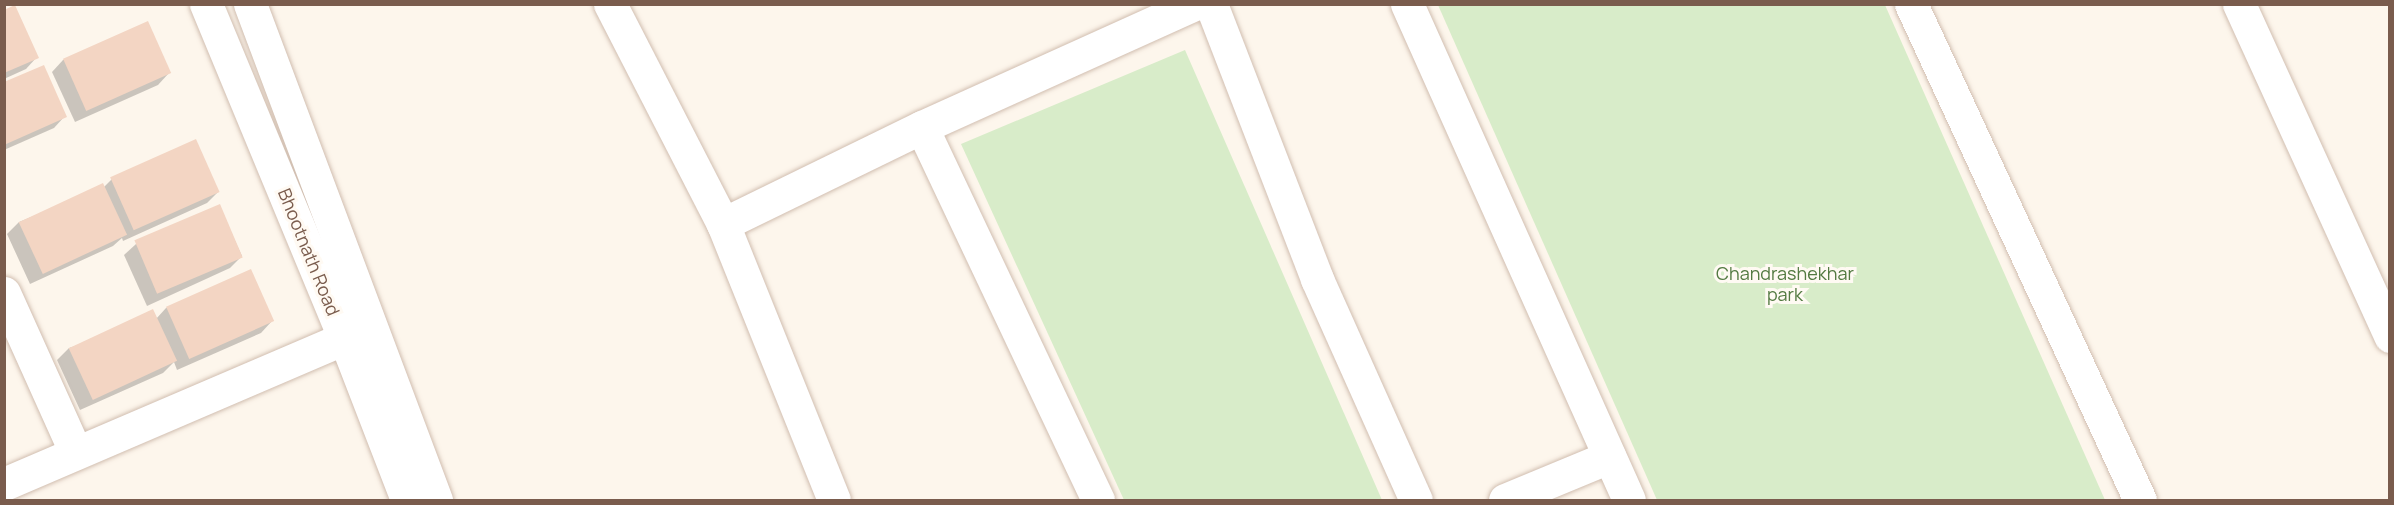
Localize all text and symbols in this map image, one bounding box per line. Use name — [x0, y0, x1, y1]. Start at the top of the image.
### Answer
street label: Bhootnath Road — [274, 185, 344, 319]
park label: Chandrashekhar park — [1716, 263, 1854, 306]

